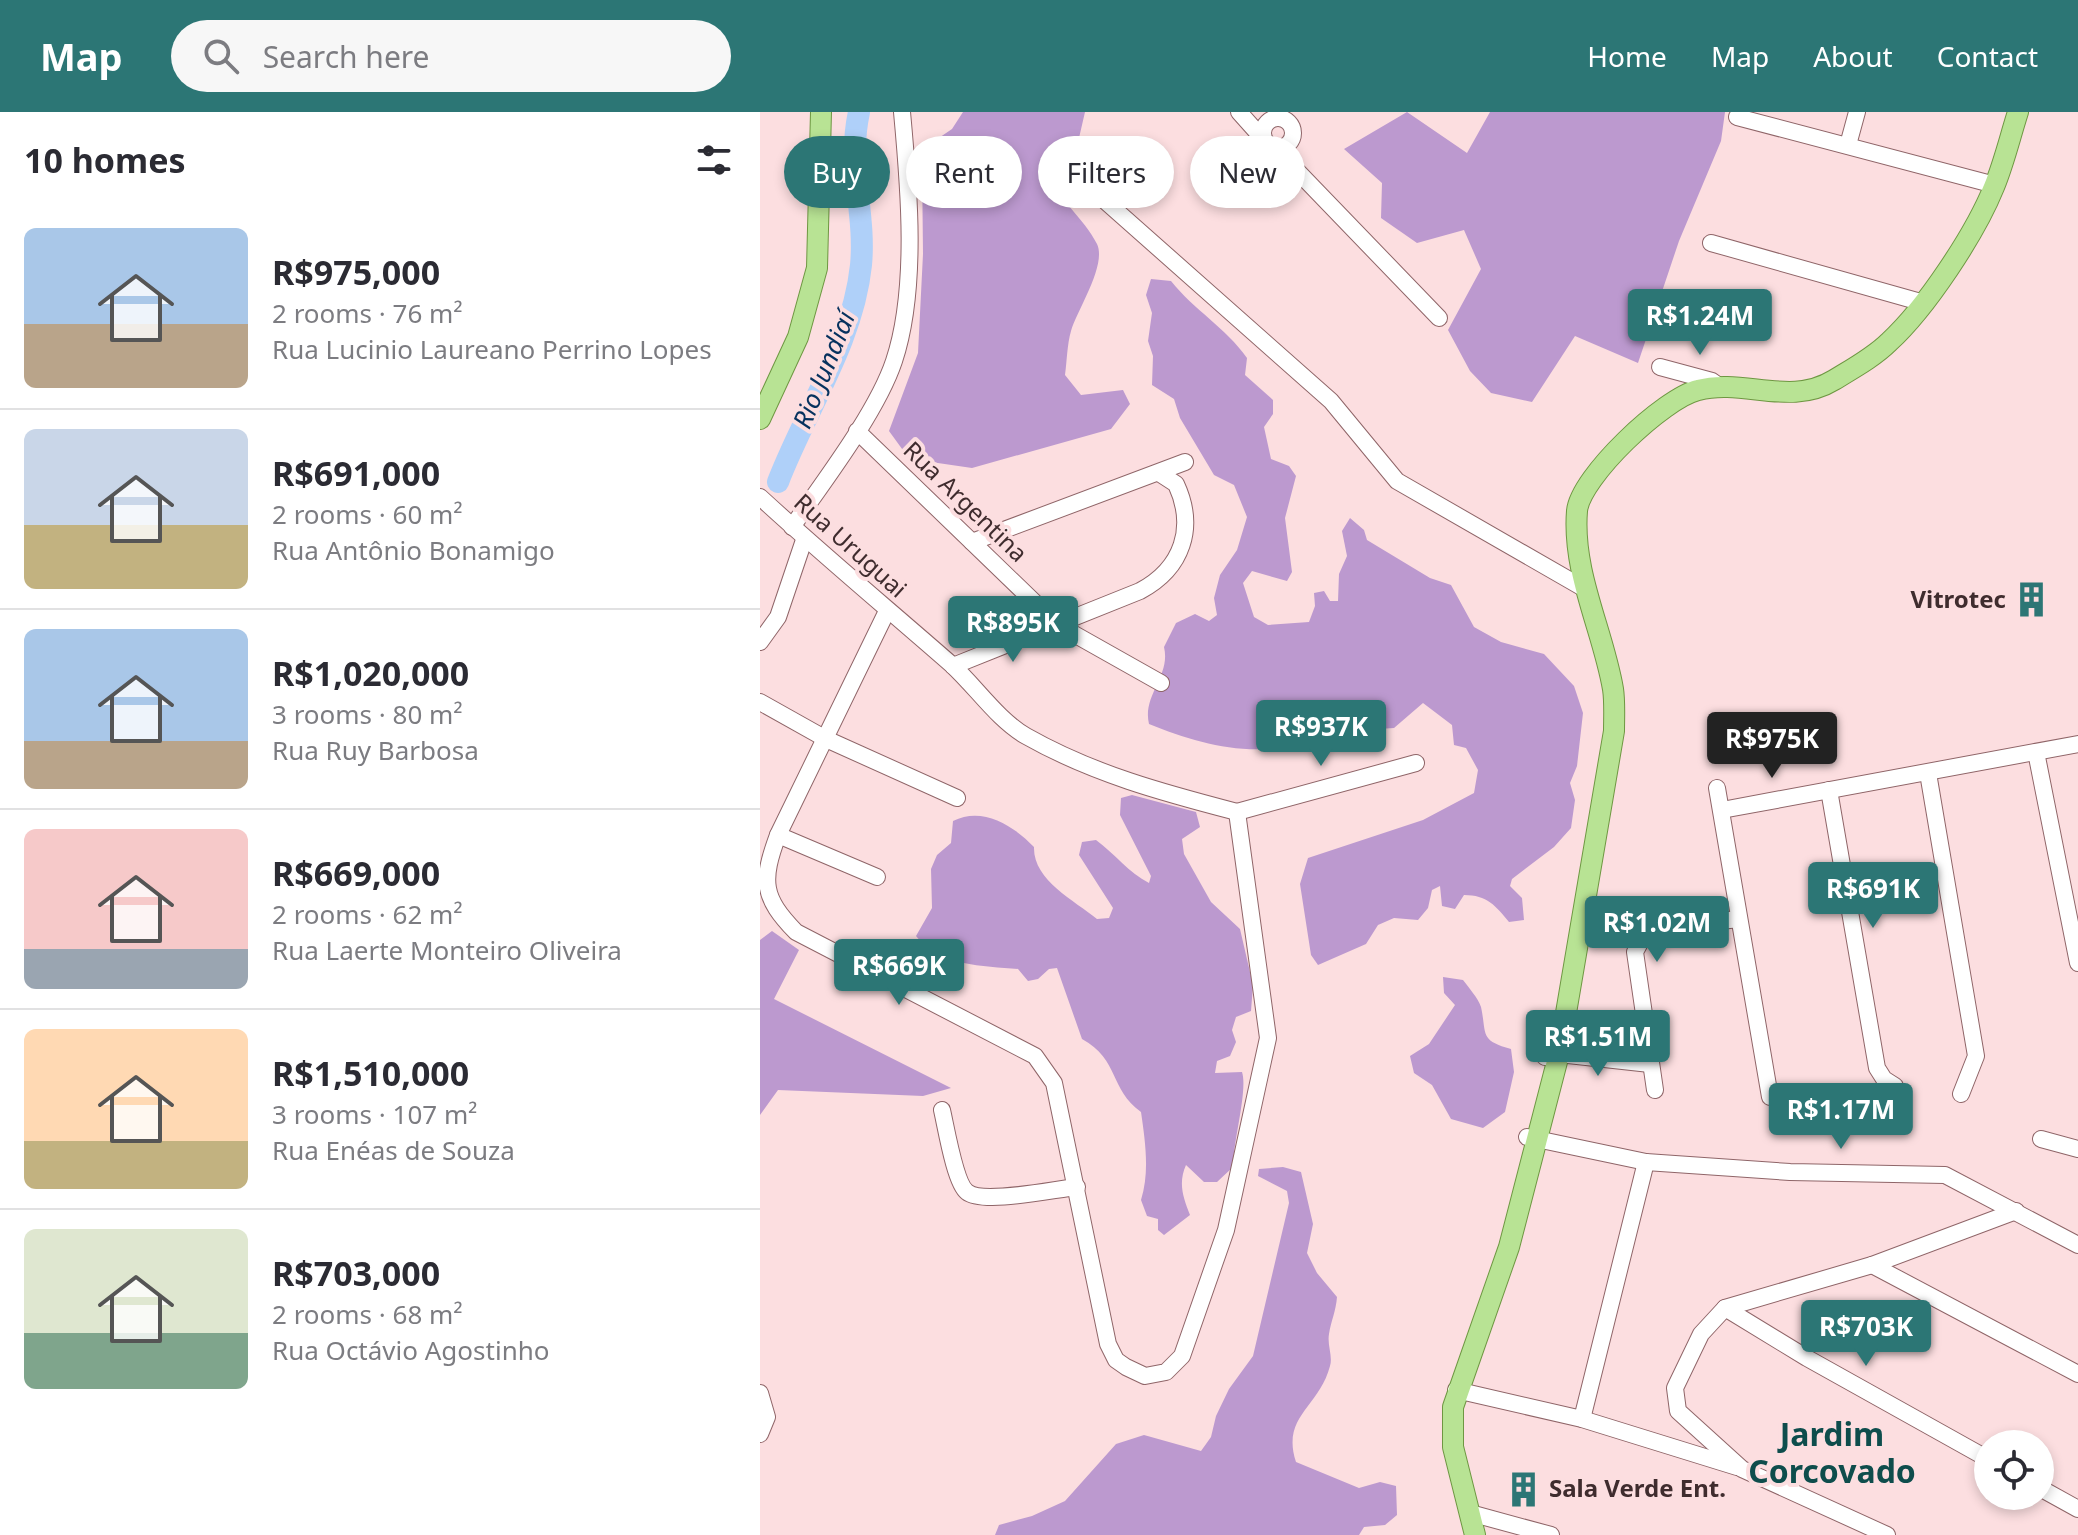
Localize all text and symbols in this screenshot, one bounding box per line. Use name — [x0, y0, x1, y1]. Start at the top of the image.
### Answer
search box — [171, 20, 731, 92]
text: Map — [40, 30, 123, 82]
icon: search — [199, 34, 243, 78]
text: Search here — [263, 36, 430, 77]
text: Home — [1587, 37, 1667, 75]
text: Map — [1711, 37, 1769, 75]
text: About — [1813, 37, 1893, 75]
text: Contact — [1937, 37, 2038, 75]
chip: Buy — [784, 136, 890, 208]
chip: Rent — [906, 136, 1022, 208]
chip: Filters — [1038, 136, 1174, 208]
chip: New — [1190, 136, 1305, 208]
text: 10 homes — [24, 137, 186, 183]
icon: filters — [692, 138, 736, 182]
text: R$975,000 — [272, 249, 440, 295]
icon: home — [88, 260, 184, 356]
pin: R$1.24M — [1626, 289, 1774, 357]
text: 2 rooms · 76 m² — [272, 295, 462, 331]
text: R$1.24M — [1646, 297, 1754, 333]
water label: Rio Jundiaí — [783, 303, 864, 434]
text: Rua Lucinio Laureano Perrino Lopes — [272, 331, 712, 367]
street label: Rua Argentina — [897, 433, 1035, 569]
text: R$691,000 — [272, 450, 440, 496]
icon: home — [88, 461, 184, 557]
street label: Rua Uruguai — [788, 485, 914, 604]
text: 2 rooms · 60 m² — [272, 496, 462, 532]
text: Rua Antônio Bonamigo — [272, 532, 555, 568]
building icon: Vitrotec — [2013, 581, 2051, 619]
place label: Vitrotec — [1910, 582, 2006, 615]
pin: R$895K — [948, 596, 1078, 664]
text: R$895K — [966, 604, 1060, 640]
text: R$1,020,000 — [272, 650, 469, 696]
icon: home — [88, 661, 184, 757]
text: 3 rooms · 80 m² — [272, 696, 462, 732]
pin: R$937K — [1256, 700, 1386, 768]
text: R$937K — [1274, 708, 1368, 744]
pin: R$975K — [1707, 712, 1837, 780]
text: R$975K — [1725, 720, 1819, 756]
text: Rua Ruy Barbosa — [272, 732, 479, 768]
text: R$669,000 — [272, 850, 440, 896]
icon: home — [88, 861, 184, 957]
pin: R$691K — [1808, 862, 1938, 930]
text: R$691K — [1826, 870, 1920, 906]
text: 2 rooms · 62 m² — [272, 896, 462, 932]
pin: R$1.02M — [1583, 896, 1731, 964]
text: R$1.02M — [1603, 904, 1711, 940]
text: Rua Laerte Monteiro Oliveira — [272, 932, 622, 968]
pin: R$669K — [834, 939, 964, 1007]
text: R$669K — [852, 947, 946, 983]
pin: R$1.51M — [1524, 1010, 1672, 1078]
text: R$1.51M — [1544, 1018, 1652, 1054]
text: R$1,510,000 — [272, 1050, 469, 1096]
icon: home — [88, 1061, 184, 1157]
pin: R$1.17M — [1767, 1083, 1915, 1151]
text: R$1.17M — [1787, 1091, 1895, 1127]
text: 3 rooms · 107 m² — [272, 1096, 477, 1132]
text: Rua Enéas de Souza — [272, 1132, 515, 1168]
text: R$703,000 — [272, 1250, 440, 1296]
icon: home — [88, 1261, 184, 1357]
text: 2 rooms · 68 m² — [272, 1296, 462, 1332]
pin: R$703K — [1801, 1300, 1931, 1368]
text: R$703K — [1819, 1308, 1913, 1344]
text: Rua Octávio Agostinho — [272, 1332, 550, 1368]
district label: Jardim Corcovado — [1748, 1412, 1916, 1492]
map controls — [1974, 1430, 2054, 1510]
button: locate — [1974, 1430, 2054, 1510]
building icon: Sala Verde Ent. — [1504, 1470, 1542, 1508]
place label: Sala Verde Ent. — [1549, 1471, 1726, 1504]

